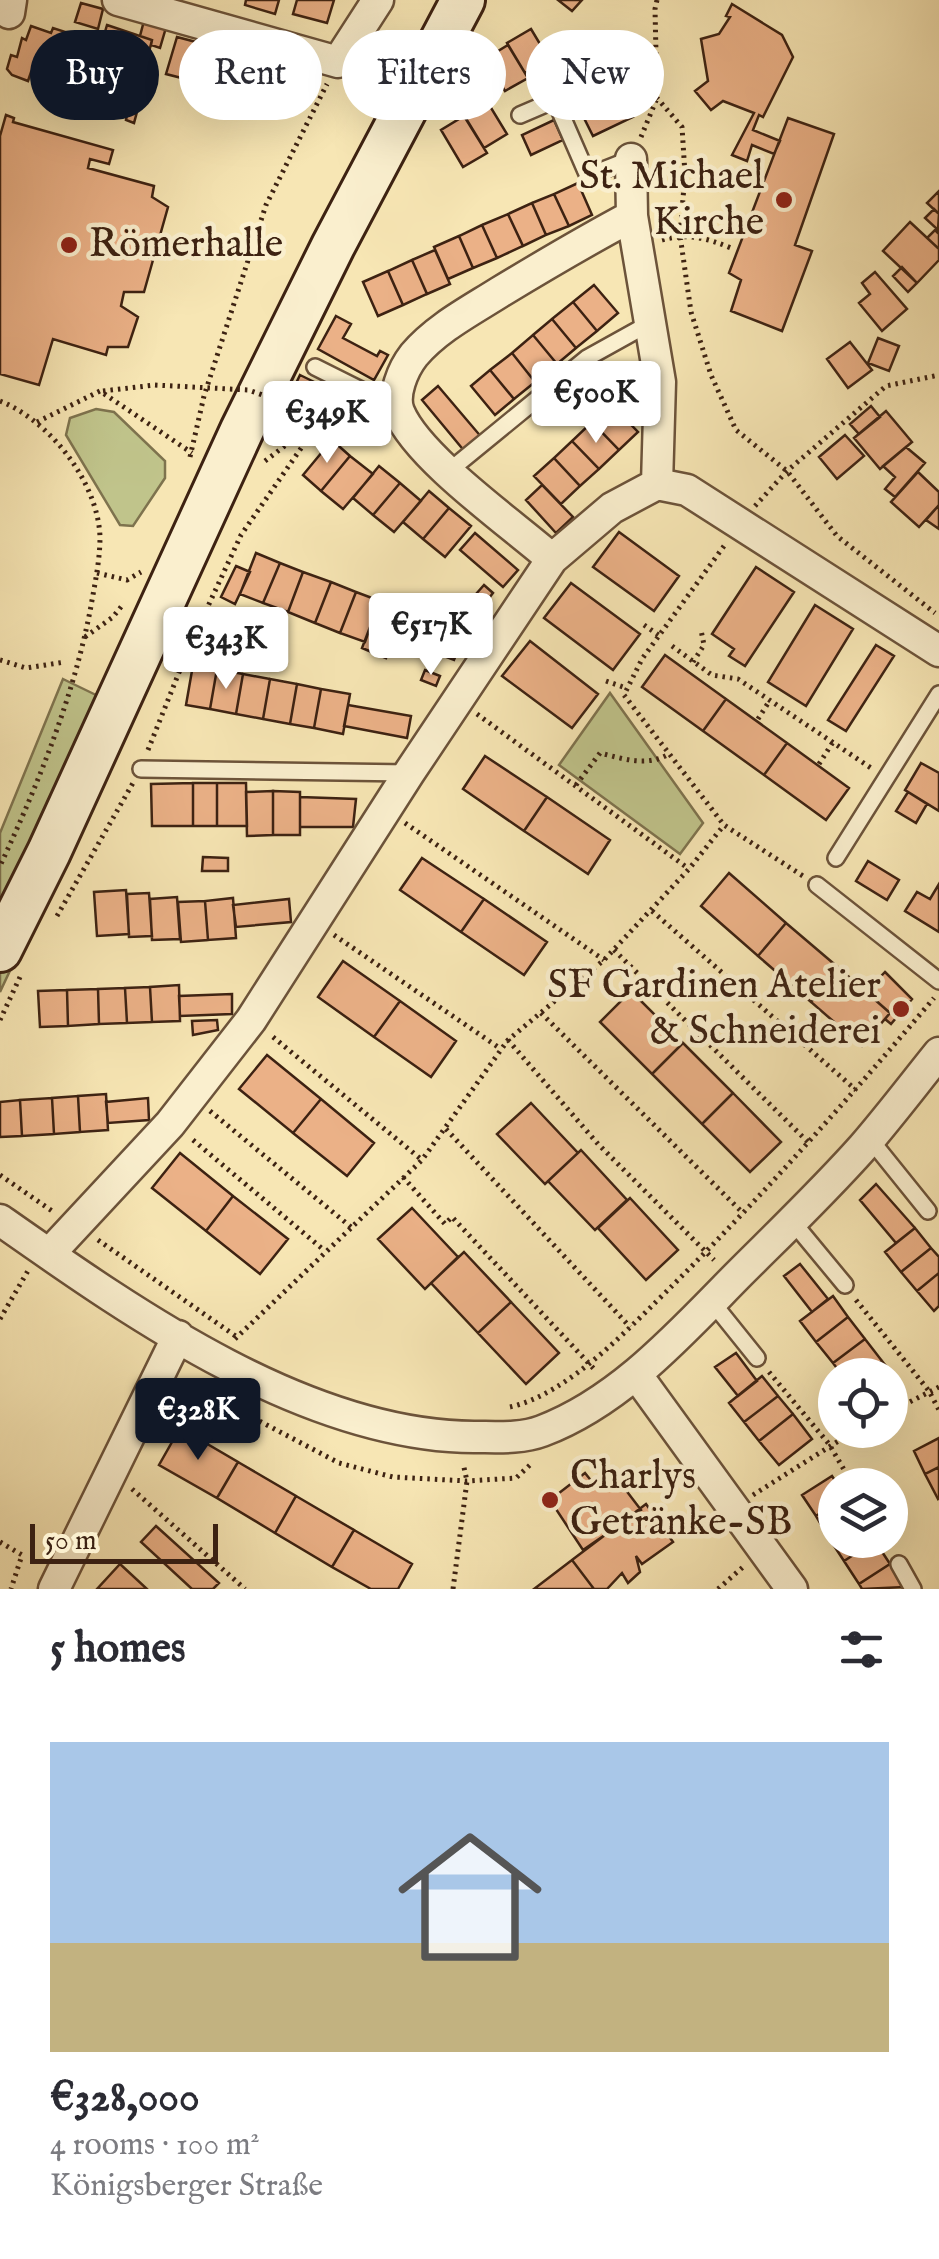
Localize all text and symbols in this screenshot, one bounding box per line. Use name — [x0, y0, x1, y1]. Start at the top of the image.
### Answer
chip: Buy — [30, 30, 159, 120]
chip: Rent — [179, 30, 322, 120]
chip: Filters — [342, 30, 506, 120]
chip: New — [526, 30, 664, 120]
place label: St. Michael Kirche — [579, 152, 764, 249]
marker: St. Michael Kirche — [773, 189, 795, 211]
place label: Römerhalle — [89, 220, 283, 271]
marker: Römerhalle — [58, 234, 80, 256]
pin: €500K — [526, 361, 666, 446]
text: €500K — [554, 373, 638, 414]
pin: €349K — [257, 381, 397, 466]
text: €349K — [285, 393, 369, 434]
pin: €517K — [361, 593, 501, 678]
text: €517K — [391, 605, 471, 646]
pin: €343K — [156, 607, 296, 692]
text: €343K — [185, 619, 267, 660]
place label: SF Gardinen Atelier & Schneiderei — [547, 961, 881, 1058]
marker: SF Gardinen Atelier & Schneiderei — [890, 998, 912, 1020]
map controls — [818, 1358, 908, 1558]
button: locate — [818, 1358, 908, 1448]
pin: €328K — [128, 1378, 268, 1463]
text: €328K — [157, 1390, 239, 1431]
place label: Charlys Getränke-SB — [570, 1452, 792, 1549]
button: layers — [818, 1468, 908, 1558]
marker: Charlys Getränke-SB — [539, 1489, 561, 1511]
scale bar — [30, 1519, 218, 1564]
text: 50 m — [45, 1524, 97, 1559]
icon: filters — [834, 1622, 889, 1677]
text: 5 homes — [50, 1623, 186, 1676]
icon: home — [380, 1807, 560, 1987]
text: €328,000 — [50, 2072, 200, 2125]
text: 4 rooms · 100 m² — [50, 2125, 260, 2166]
text: Königsberger Straße — [50, 2166, 323, 2207]

